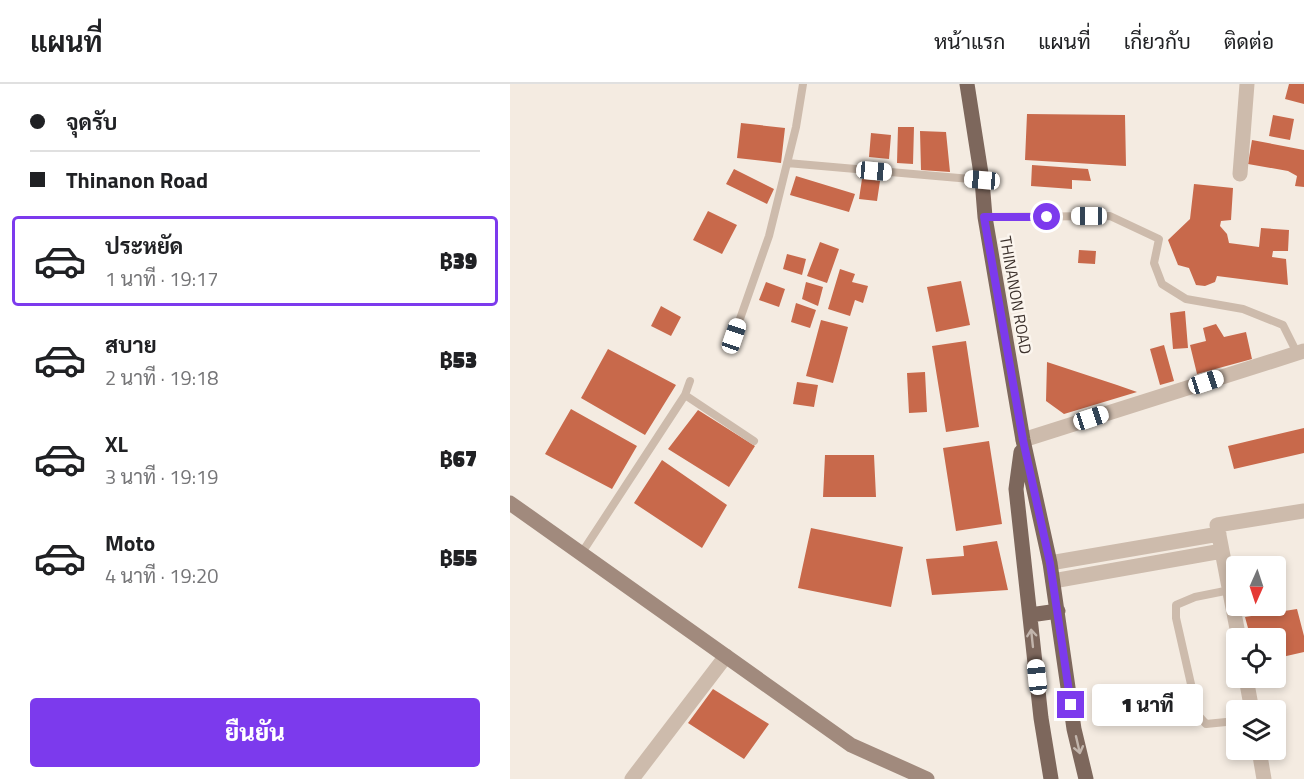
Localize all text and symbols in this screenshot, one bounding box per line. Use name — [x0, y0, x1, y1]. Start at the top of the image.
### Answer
text: แผนที่ — [30, 20, 103, 63]
text: หน้าแรก — [934, 25, 1005, 57]
text: แผนที่ — [1038, 25, 1091, 57]
text: เกี่ยวกับ — [1124, 25, 1191, 57]
text: ติดต่อ — [1224, 25, 1274, 57]
text: จุดรับ — [66, 105, 117, 139]
car — [855, 160, 893, 182]
text: Thinanon Road — [66, 163, 208, 197]
car — [963, 169, 1001, 191]
route start — [1033, 203, 1060, 230]
car — [1071, 207, 1107, 225]
text: ประหยัด — [105, 229, 183, 263]
icon: car — [33, 234, 87, 288]
street label: THINANON ROAD — [994, 234, 1038, 356]
text: ฿39 — [439, 244, 477, 278]
text: 1 นาที · 19:17 — [105, 263, 218, 294]
car — [720, 316, 748, 356]
text: สบาย — [105, 328, 157, 362]
icon: car — [33, 333, 87, 387]
text: ฿53 — [439, 343, 477, 377]
text: 2 นาที · 19:18 — [105, 362, 218, 393]
car — [1186, 368, 1226, 396]
car — [1071, 404, 1111, 432]
text: XL — [105, 427, 128, 461]
icon: car — [33, 432, 87, 486]
text: ฿67 — [439, 442, 477, 476]
text: 3 นาที · 19:19 — [105, 461, 218, 492]
text: Moto — [105, 526, 155, 560]
icon: car — [33, 531, 87, 585]
text: ฿55 — [439, 541, 477, 575]
north arrow — [1226, 556, 1286, 616]
map controls — [1226, 556, 1286, 760]
text: 4 นาที · 19:20 — [105, 560, 218, 591]
one-way arrow — [1027, 628, 1038, 648]
button: locate — [1226, 628, 1286, 688]
car — [1026, 658, 1048, 696]
callout: 1 นาที — [1092, 684, 1203, 726]
text: 1 นาที — [1121, 689, 1174, 720]
route end — [1057, 691, 1084, 718]
button: ยืนยัน — [30, 698, 480, 767]
button: layers — [1226, 700, 1286, 760]
one-way arrow — [1072, 735, 1084, 754]

